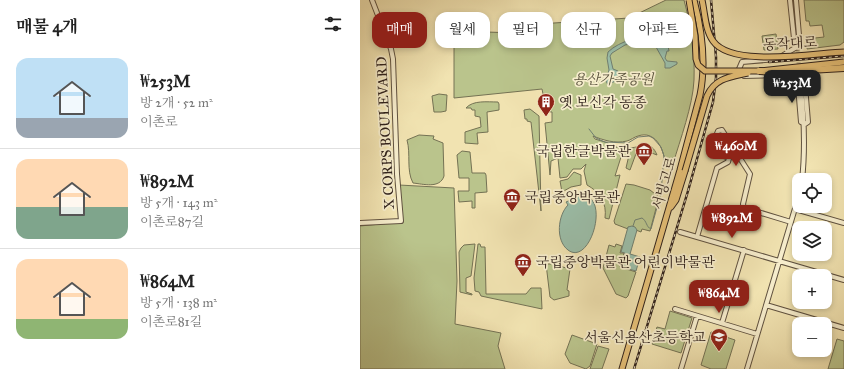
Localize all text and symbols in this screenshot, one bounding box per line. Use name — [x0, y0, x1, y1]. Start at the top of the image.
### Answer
chip: 매매 — [372, 12, 427, 48]
chip: 월세 — [435, 12, 490, 48]
chip: 필터 — [498, 12, 553, 48]
chip: 신규 — [561, 12, 616, 48]
chip: 아파트 — [624, 12, 693, 48]
icon: filters — [322, 13, 344, 35]
text: 매물 4개 — [16, 16, 78, 37]
street label: 동작대로 — [763, 34, 818, 53]
street label: X CORPS BOULEVARD — [373, 56, 398, 210]
pin: ₩253M — [764, 70, 820, 104]
text: ₩253M — [140, 71, 191, 92]
park label: 용산가족공원 — [572, 71, 655, 88]
icon: home — [48, 74, 96, 122]
text: ₩253M — [773, 75, 811, 91]
building icon: 옛 보신각 동종 — [536, 92, 556, 117]
place label: 옛 보신각 동종 — [559, 94, 647, 111]
text: 방 2개 · 52 m² — [140, 95, 213, 111]
text: 이촌로 — [140, 114, 178, 130]
pin: ₩460M — [708, 133, 764, 167]
text: ₩460M — [715, 138, 757, 154]
museum icon: 국립한글박물관 — [634, 141, 654, 166]
place label: 국립한글박물관 — [536, 143, 631, 160]
street label: 서빙고로 — [649, 154, 680, 211]
text: ₩892M — [140, 171, 194, 192]
map controls — [792, 173, 832, 357]
button: locate — [792, 173, 832, 213]
icon: home — [48, 175, 96, 223]
museum icon: 국립중앙박물관 — [502, 187, 522, 212]
place label: 국립중앙박물관 — [525, 189, 620, 206]
text: 방 5개 · 143 m² — [140, 195, 217, 211]
pin: ₩892M — [704, 205, 760, 239]
text: ₩892M — [711, 210, 753, 226]
text: 이촌로87길 — [140, 214, 204, 230]
button: layers — [792, 221, 832, 261]
museum icon: 국립중앙박물관 어린이박물관 — [513, 252, 533, 277]
place label: 국립중앙박물관 어린이박물관 — [536, 254, 715, 271]
button: + — [792, 269, 832, 309]
text: ₩864M — [140, 271, 195, 292]
icon: home — [48, 275, 96, 323]
pin: ₩864M — [691, 280, 747, 314]
text: ₩864M — [698, 285, 740, 301]
text: 방 5개 · 138 m² — [140, 295, 217, 311]
text: 이촌로81길 — [140, 314, 202, 330]
button: − — [792, 317, 832, 357]
school or university icon: 서울신용산초등학교 — [709, 327, 729, 352]
place label: 서울신용산초등학교 — [584, 329, 706, 346]

